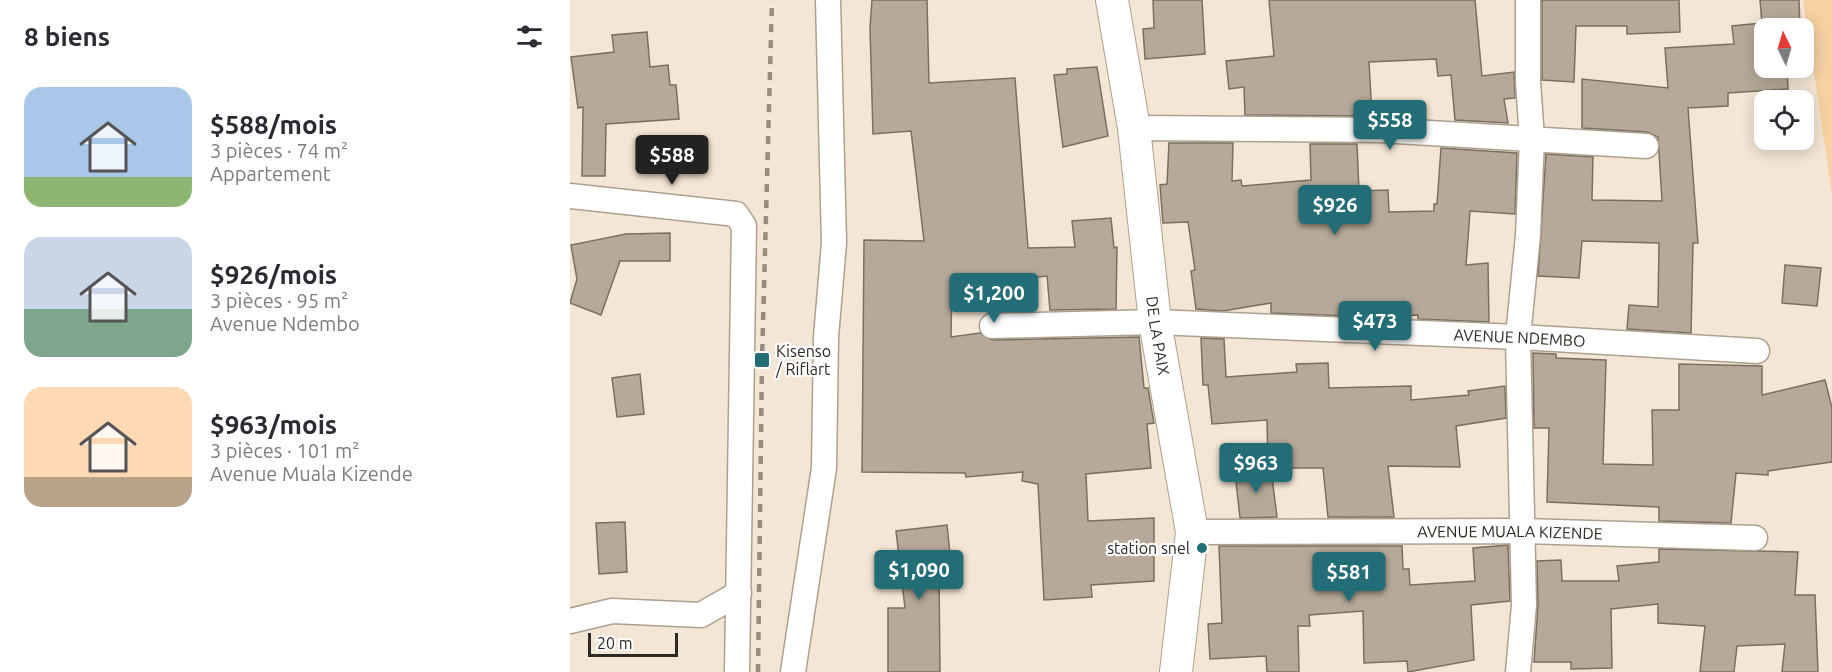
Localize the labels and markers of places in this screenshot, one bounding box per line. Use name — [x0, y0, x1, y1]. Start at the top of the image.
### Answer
pin: $558 — [1354, 100, 1426, 151]
pin: $588 — [636, 135, 708, 186]
pin: $926 — [1299, 185, 1371, 236]
pin: $1,200 — [945, 273, 1043, 324]
pin: $473 — [1339, 301, 1411, 352]
place label: Kisenso / Riflart — [775, 342, 831, 378]
marker: Kisenso / Riflart — [753, 351, 771, 369]
pin: $963 — [1220, 443, 1292, 494]
place label: station snel — [1107, 539, 1190, 557]
marker: station snel — [1195, 541, 1209, 555]
pin: $1,090 — [870, 550, 968, 601]
pin: $581 — [1313, 552, 1385, 603]

